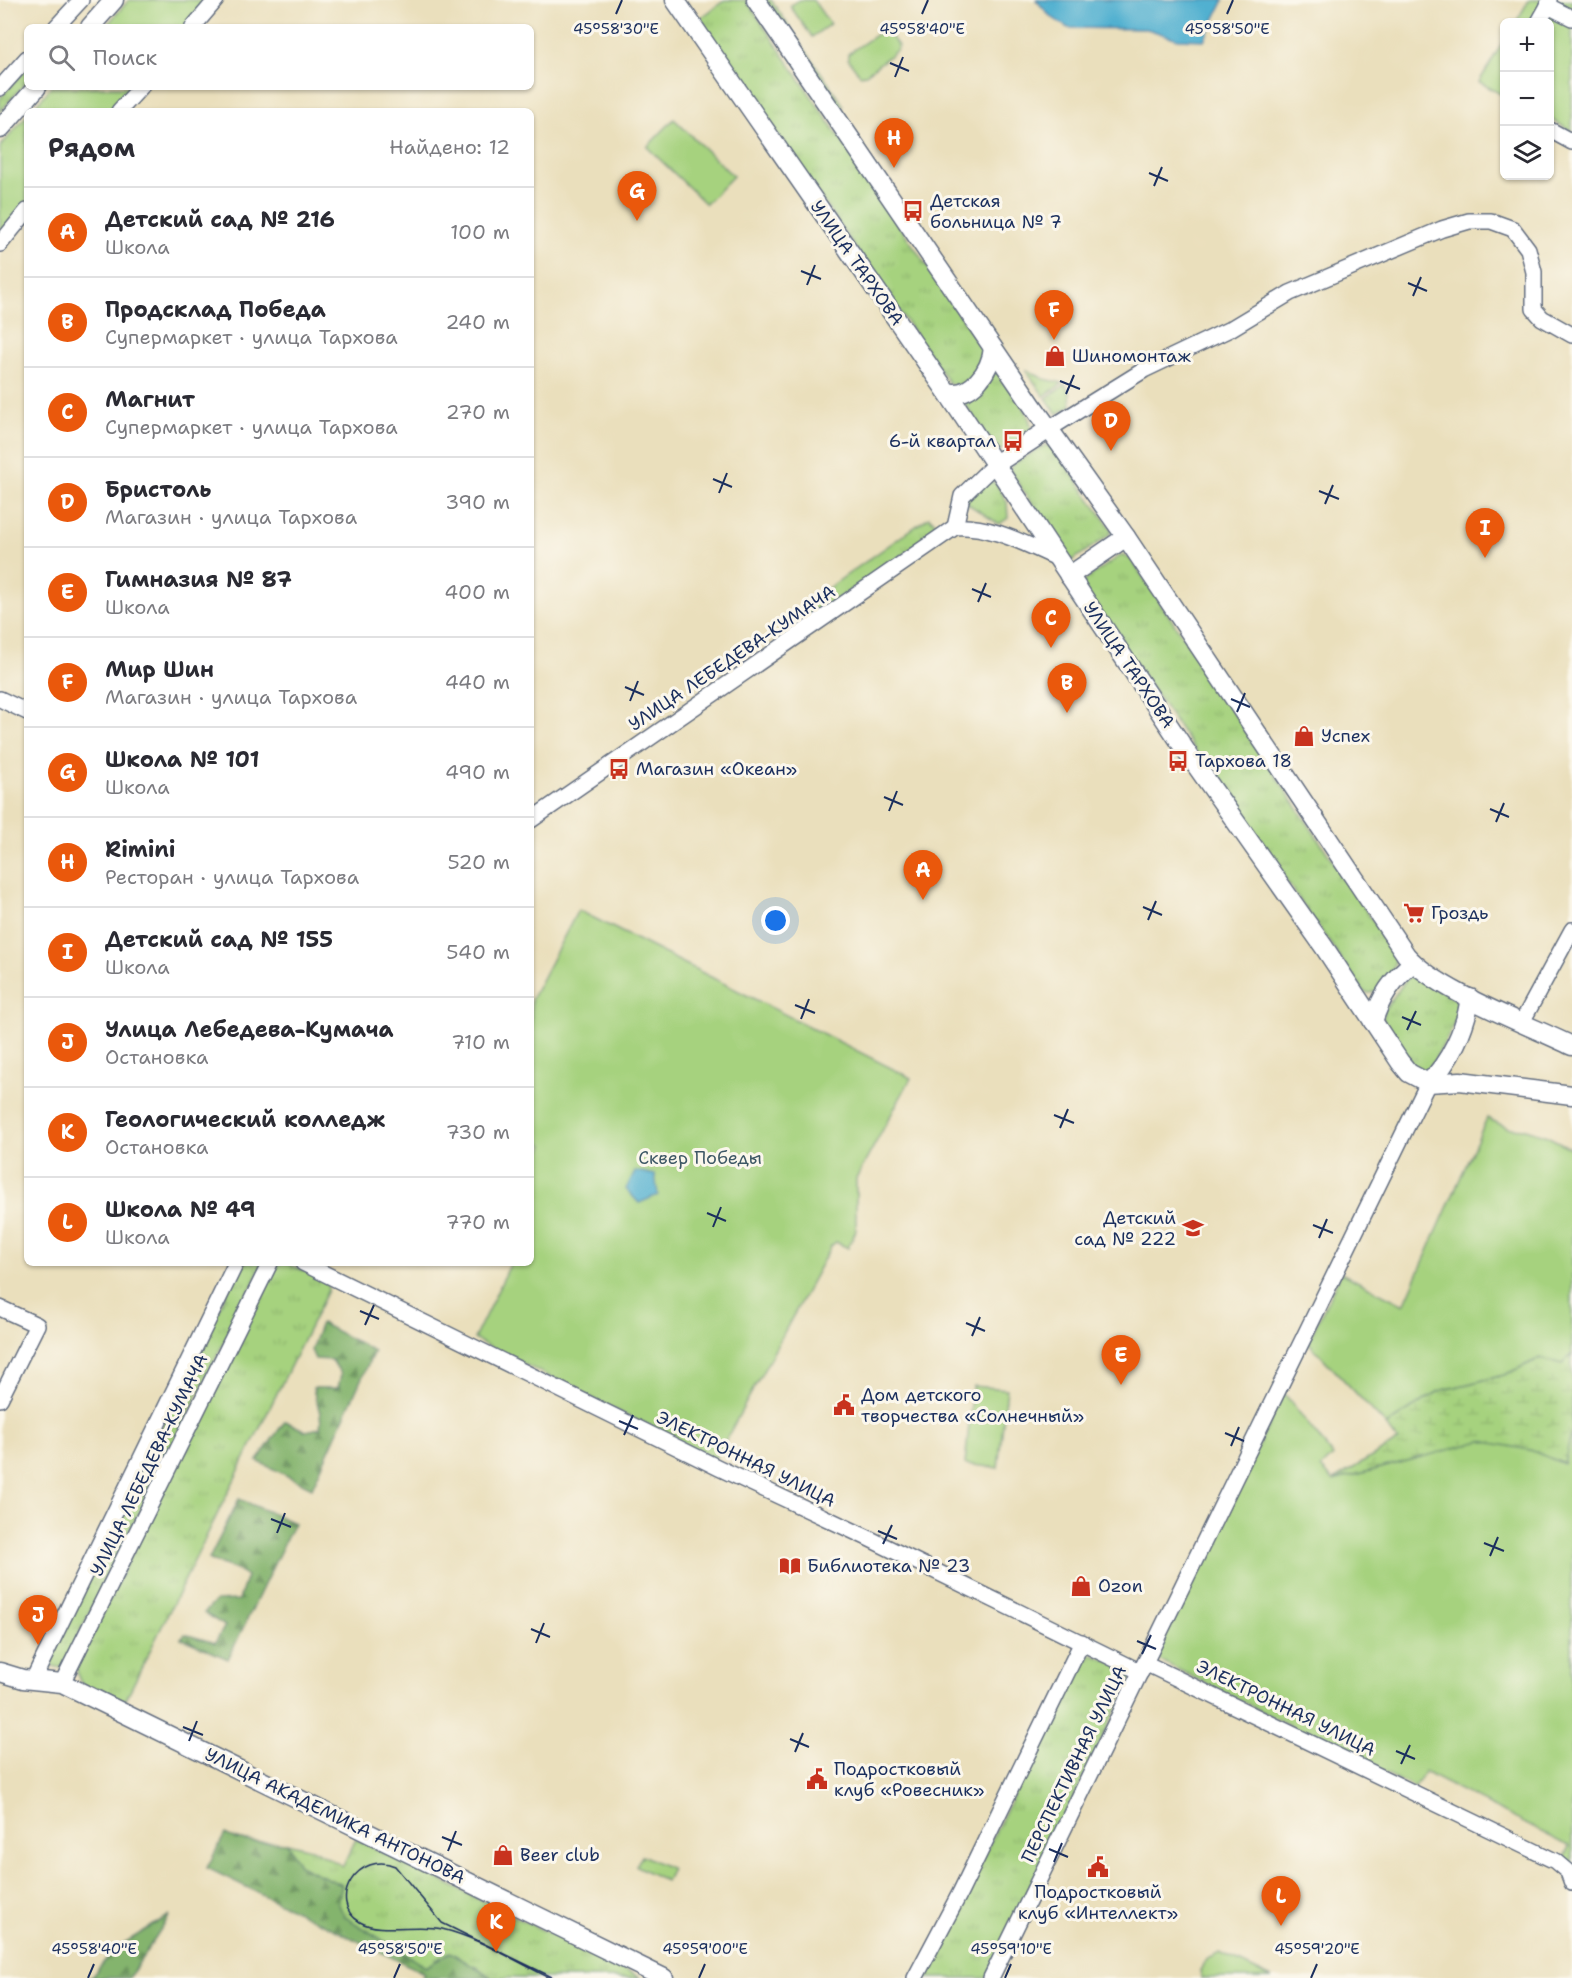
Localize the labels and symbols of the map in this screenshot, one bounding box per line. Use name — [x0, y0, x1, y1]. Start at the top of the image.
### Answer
text: 45°58'30"E — [573, 19, 659, 39]
text: 45°58'40"E — [879, 19, 965, 39]
text: 45°58'50"E — [1184, 19, 1270, 39]
pin: H — [874, 118, 914, 168]
pin: G — [618, 172, 656, 221]
place label: Детская больница № 7 — [930, 189, 1062, 234]
street label: УЛИЦА ТАРХОВА — [805, 196, 909, 330]
bus stop icon: Детская больница № 7 — [901, 199, 925, 223]
pin: F — [1034, 290, 1074, 340]
shop icon: Шиномонтаж — [1043, 344, 1067, 368]
place label: Шиномонтаж — [1072, 344, 1191, 368]
pin: D — [1092, 402, 1130, 451]
place label: 6-й квартал — [889, 429, 996, 453]
bus stop icon: 6-й квартал — [1001, 429, 1025, 453]
pin: I — [1466, 508, 1504, 558]
street label: УЛИЦА ЛЕБЕДЕВА-КУМАЧА — [624, 580, 840, 736]
street label: УЛИЦА ТАРХОВА — [1078, 597, 1180, 733]
pin: C — [1032, 598, 1070, 648]
pin: B — [1048, 664, 1086, 713]
shop icon: Успех — [1292, 724, 1316, 748]
place label: Успех — [1321, 724, 1370, 748]
bus stop icon: Тархова 18 — [1166, 749, 1190, 773]
place label: Тархова 18 — [1195, 749, 1292, 773]
bus stop icon: Магазин «Океан» — [607, 757, 631, 781]
place label: Магазин «Океан» — [636, 757, 797, 781]
pin: A — [904, 850, 942, 900]
supermarket icon: Гроздь — [1402, 901, 1426, 925]
place label: Гроздь — [1431, 901, 1488, 925]
your location — [761, 906, 790, 935]
park label: Сквер Победы — [638, 1146, 762, 1170]
place label: Детский сад № 222 — [1074, 1206, 1176, 1251]
school or university icon: Детский сад № 222 — [1181, 1216, 1205, 1240]
pin: E — [1102, 1336, 1140, 1385]
street label: УЛИЦА ЛЕБЕДЕВА-КУМАЧА — [85, 1350, 213, 1580]
place label: Дом детского творчества «Солнечный» — [861, 1383, 1084, 1428]
public building icon: Дом детского творчества «Солнечный» — [832, 1393, 856, 1417]
street label: ЭЛЕКТРОННАЯ УЛИЦА — [653, 1405, 839, 1513]
library icon: Библиотека № 23 — [778, 1554, 802, 1578]
place label: Библиотека № 23 — [807, 1554, 970, 1578]
shop icon: Ozon — [1069, 1574, 1093, 1598]
place label: Ozon — [1098, 1574, 1143, 1598]
pin: J — [18, 1596, 57, 1645]
street label: ЭЛЕКТРОННАЯ УЛИЦА — [1193, 1654, 1379, 1762]
street label: ПЕРСПЕКТИВНАЯ УЛИЦА — [1016, 1661, 1132, 1867]
street label: УЛИЦА АКАДЕМИКА АНТОНОВА — [201, 1742, 469, 1890]
place label: Подростковый клуб «Ровесник» — [834, 1757, 984, 1802]
public building icon: Подростковый клуб «Ровесник» — [805, 1767, 829, 1791]
shop icon: Beer club — [491, 1843, 515, 1867]
place label: Beer club — [520, 1843, 600, 1867]
public building icon: Подростковый клуб «Интеллект» — [1086, 1855, 1110, 1879]
pin: L — [1262, 1876, 1300, 1926]
place label: Подростковый клуб «Интеллект» — [1018, 1880, 1178, 1925]
pin: K — [476, 1902, 516, 1952]
text: 45°58'40"E — [51, 1939, 137, 1959]
text: 45°58'50"E — [357, 1939, 443, 1959]
text: 45°59'00"E — [662, 1939, 748, 1959]
text: 45°59'10"E — [970, 1939, 1052, 1959]
text: 45°59'20"E — [1274, 1939, 1360, 1959]

